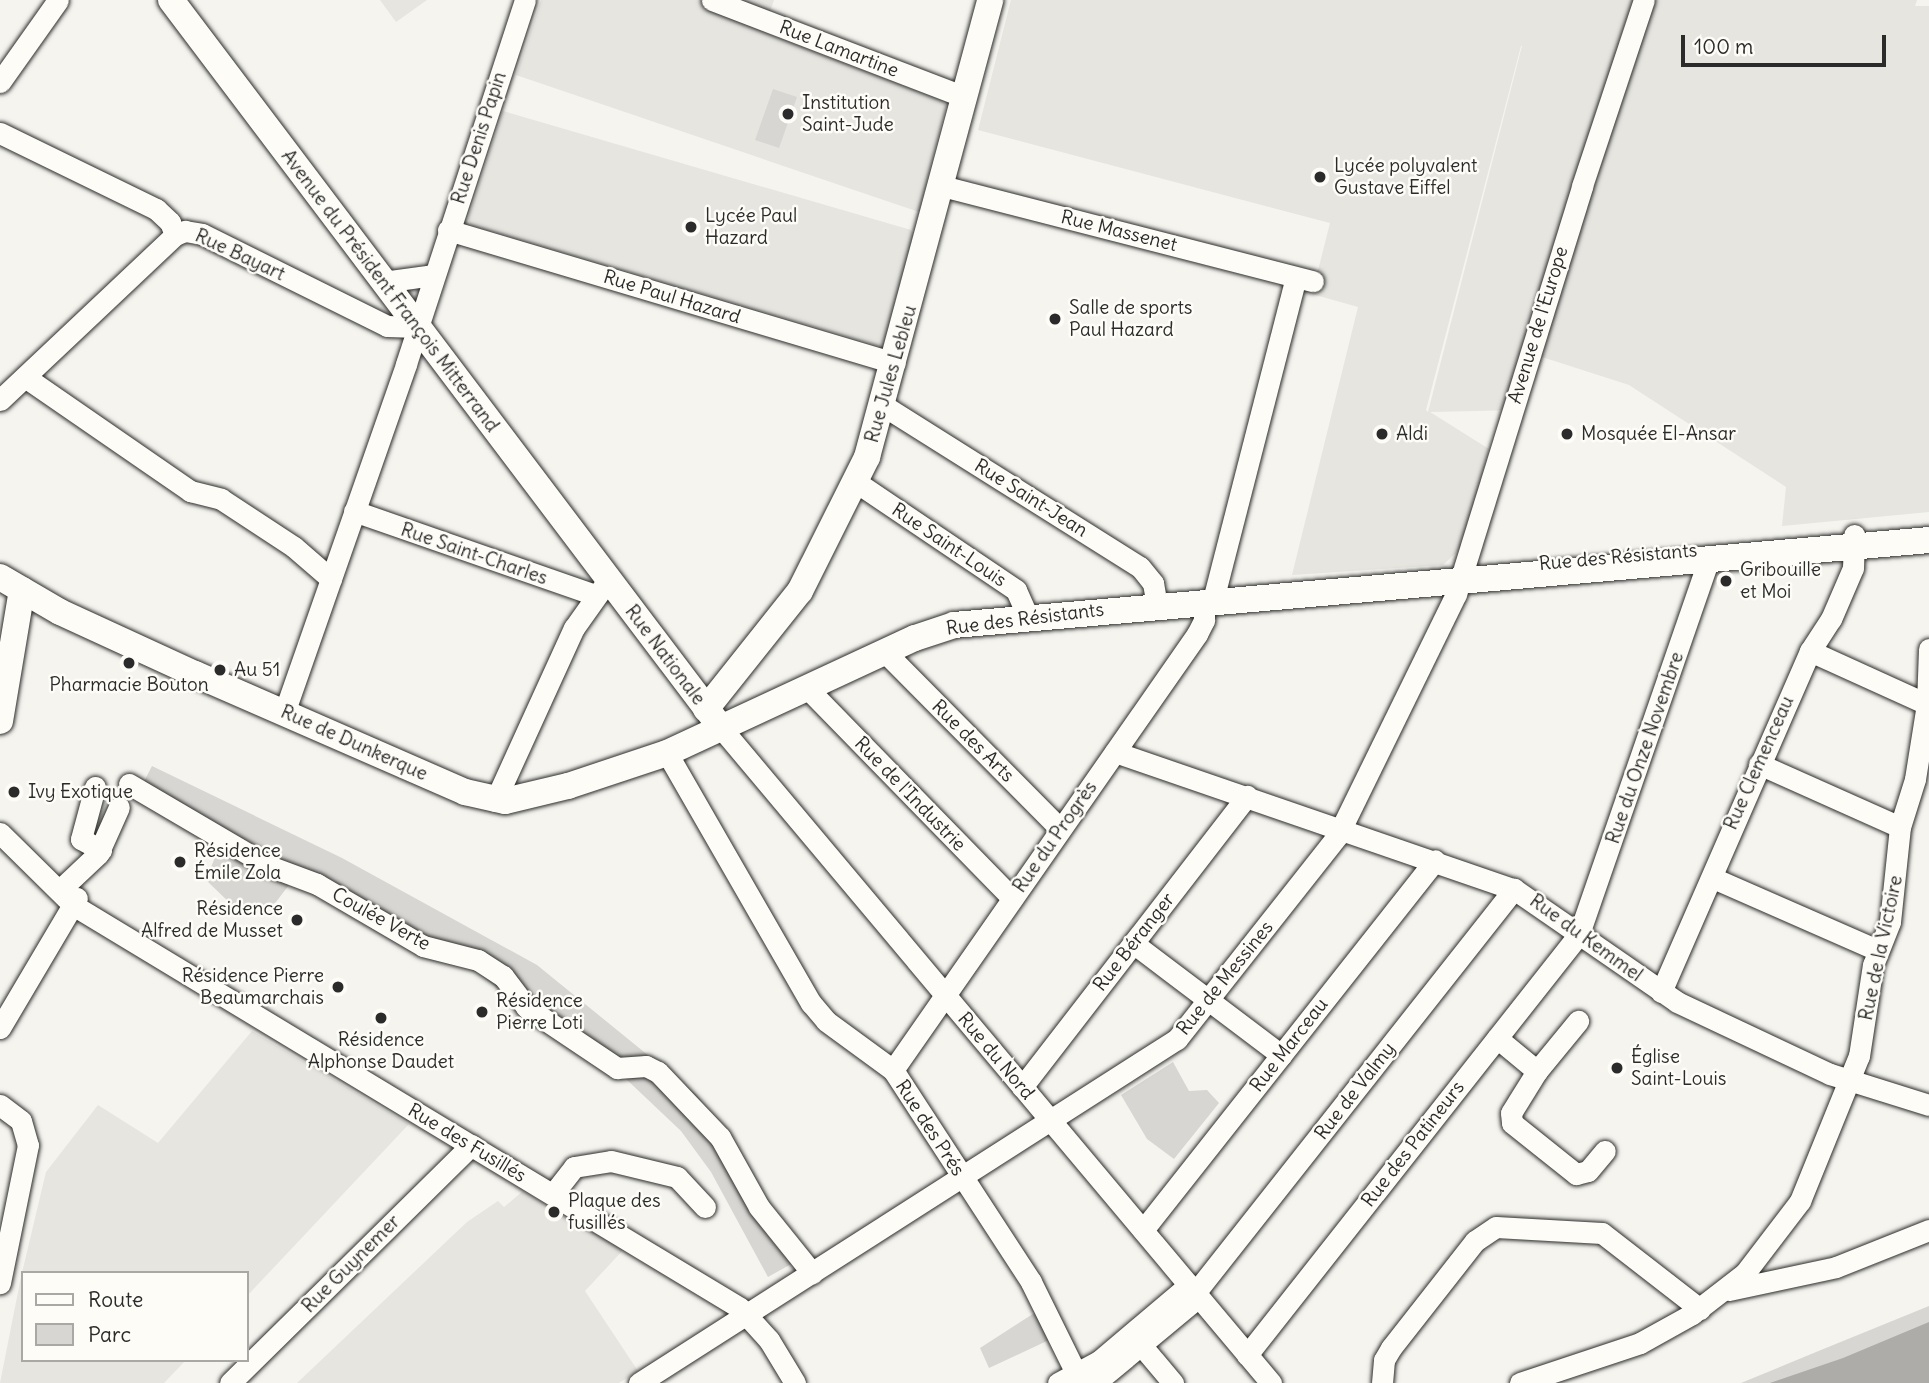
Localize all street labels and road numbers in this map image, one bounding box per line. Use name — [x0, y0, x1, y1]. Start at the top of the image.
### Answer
street label: Rue Lamartine — [776, 16, 902, 82]
street label: Rue Denis Papin — [447, 69, 511, 207]
street label: Avenue du Président François Mitterrand — [276, 145, 504, 437]
street label: Rue Massenet — [1058, 206, 1180, 256]
street label: Rue Bayart — [191, 224, 289, 286]
street label: Avenue de l'Europe — [1503, 244, 1573, 406]
street label: Rue Paul Hazard — [601, 265, 743, 329]
street label: Rue Jules Lebleu — [860, 303, 922, 445]
street label: Rue Saint-Jean — [970, 454, 1092, 542]
street label: Rue Saint-Louis — [887, 498, 1011, 592]
street label: Rue Saint-Charles — [398, 518, 550, 590]
street label: Rue des Résistants — [1538, 539, 1698, 575]
street label: Rue des Résistants — [945, 598, 1105, 640]
street label: Rue Nationale — [620, 601, 710, 709]
street label: Rue du Onze Novembre — [1601, 649, 1689, 847]
street label: Rue Clemenceau — [1719, 693, 1799, 833]
street label: Rue des Arts — [927, 695, 1019, 787]
street label: Rue de Dunkerque — [277, 700, 431, 786]
street label: Rue de l'Industrie — [850, 732, 970, 856]
street label: Rue du Progrès — [1008, 777, 1102, 897]
street label: Rue de la Victoire — [1854, 873, 1908, 1023]
street label: Coulée Verte — [328, 883, 434, 955]
street label: Rue Béranger — [1089, 888, 1179, 996]
street label: Rue du Kemmel — [1525, 889, 1647, 987]
street label: Rue de Messines — [1172, 916, 1278, 1040]
street label: Rue Marceau — [1245, 994, 1333, 1096]
street label: Rue du Nord — [953, 1008, 1039, 1104]
street label: Rue de Valmy — [1310, 1038, 1400, 1144]
street label: Rue des Prés — [891, 1076, 969, 1180]
street label: Rue des Patineurs — [1357, 1077, 1469, 1211]
street label: Rue des Fusillés — [404, 1099, 530, 1187]
street label: Rue Guynemer — [297, 1210, 405, 1318]

